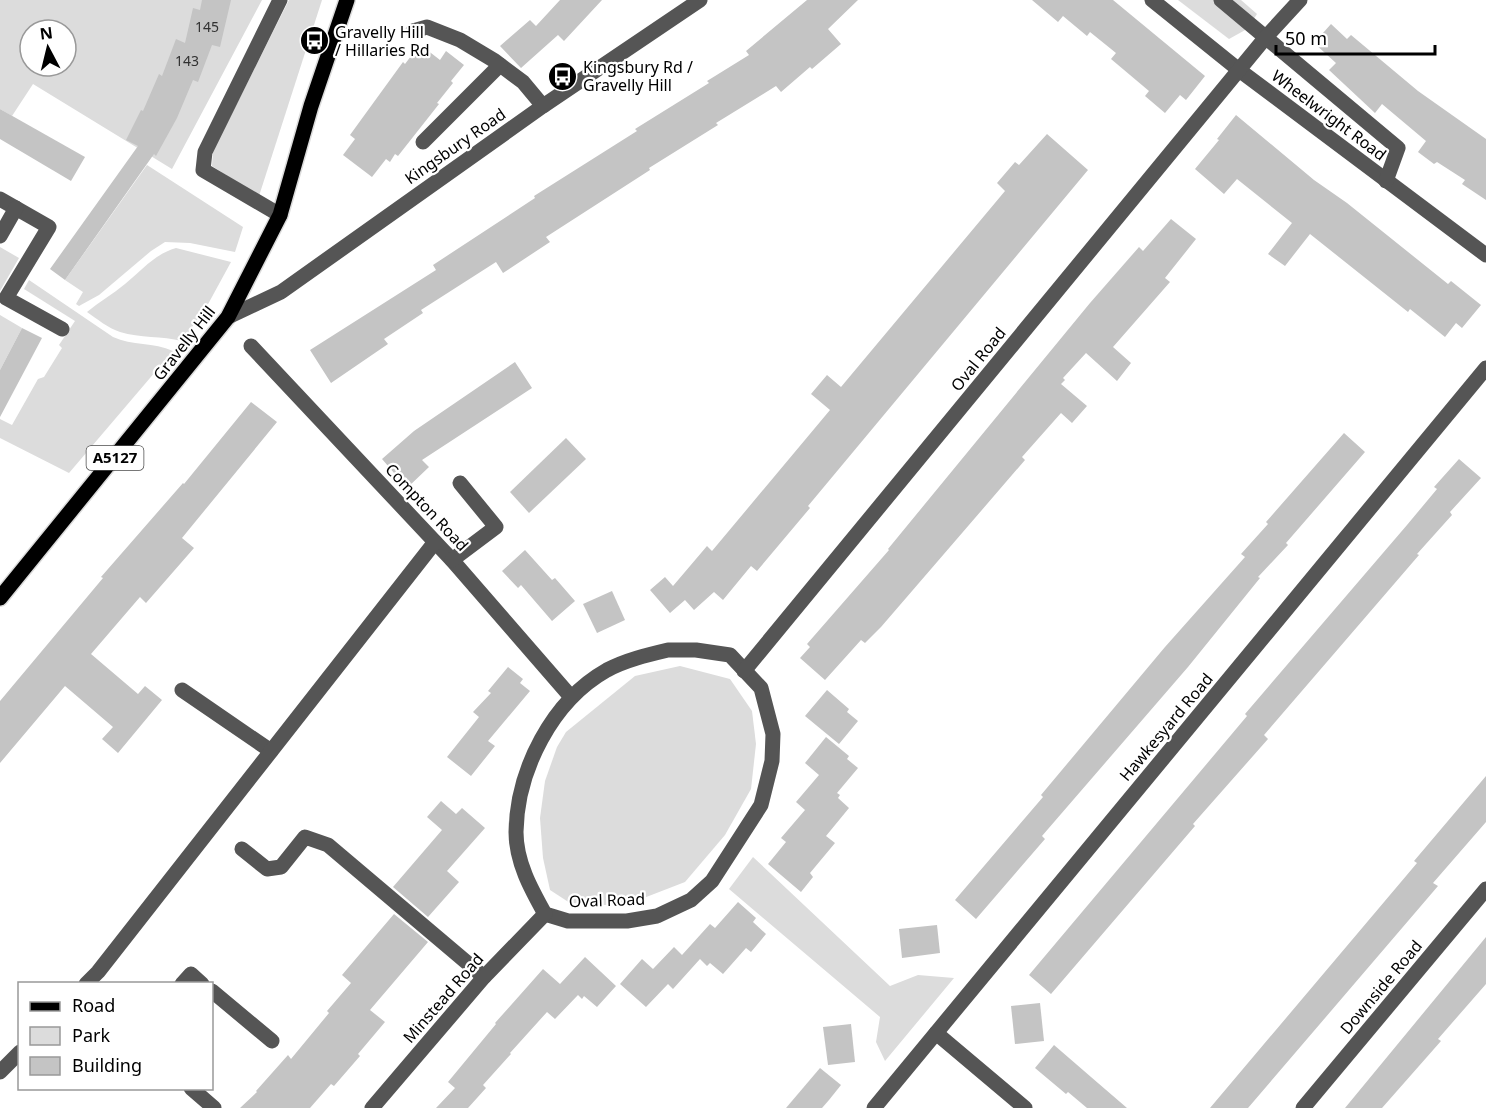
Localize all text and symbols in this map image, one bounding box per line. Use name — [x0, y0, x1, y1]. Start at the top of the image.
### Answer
house number: 145 — [195, 17, 219, 36]
north arrow — [18, 18, 78, 78]
scale bar — [1276, 18, 1435, 56]
text: N — [38, 21, 54, 45]
place label: Gravelly Hill / Hillaries Rd — [335, 21, 430, 61]
bus stop icon: Gravelly Hill / Hillaries Rd — [298, 25, 330, 57]
text: 50 m — [1285, 26, 1327, 50]
house number: 143 — [175, 51, 199, 70]
place label: Kingsbury Rd / Gravelly Hill — [583, 56, 693, 96]
bus stop icon: Kingsbury Rd / Gravelly Hill — [546, 60, 578, 92]
street label: Wheelwright Road — [1267, 65, 1391, 165]
street label: Kingsbury Road — [400, 103, 510, 189]
street label: Gravelly Hill — [148, 301, 220, 385]
street label: Oval Road — [945, 322, 1011, 396]
road number: A5127 — [86, 446, 144, 470]
street label: Compton Road — [381, 458, 473, 556]
street label: Hawkesyard Road — [1114, 668, 1218, 786]
street label: Oval Road — [568, 888, 646, 912]
street label: Downside Road — [1335, 935, 1427, 1039]
street label: Minstead Road — [398, 948, 488, 1048]
legend — [18, 982, 213, 1090]
text: Road — [72, 993, 115, 1017]
text: Park — [72, 1023, 110, 1047]
text: Building — [72, 1053, 142, 1077]

